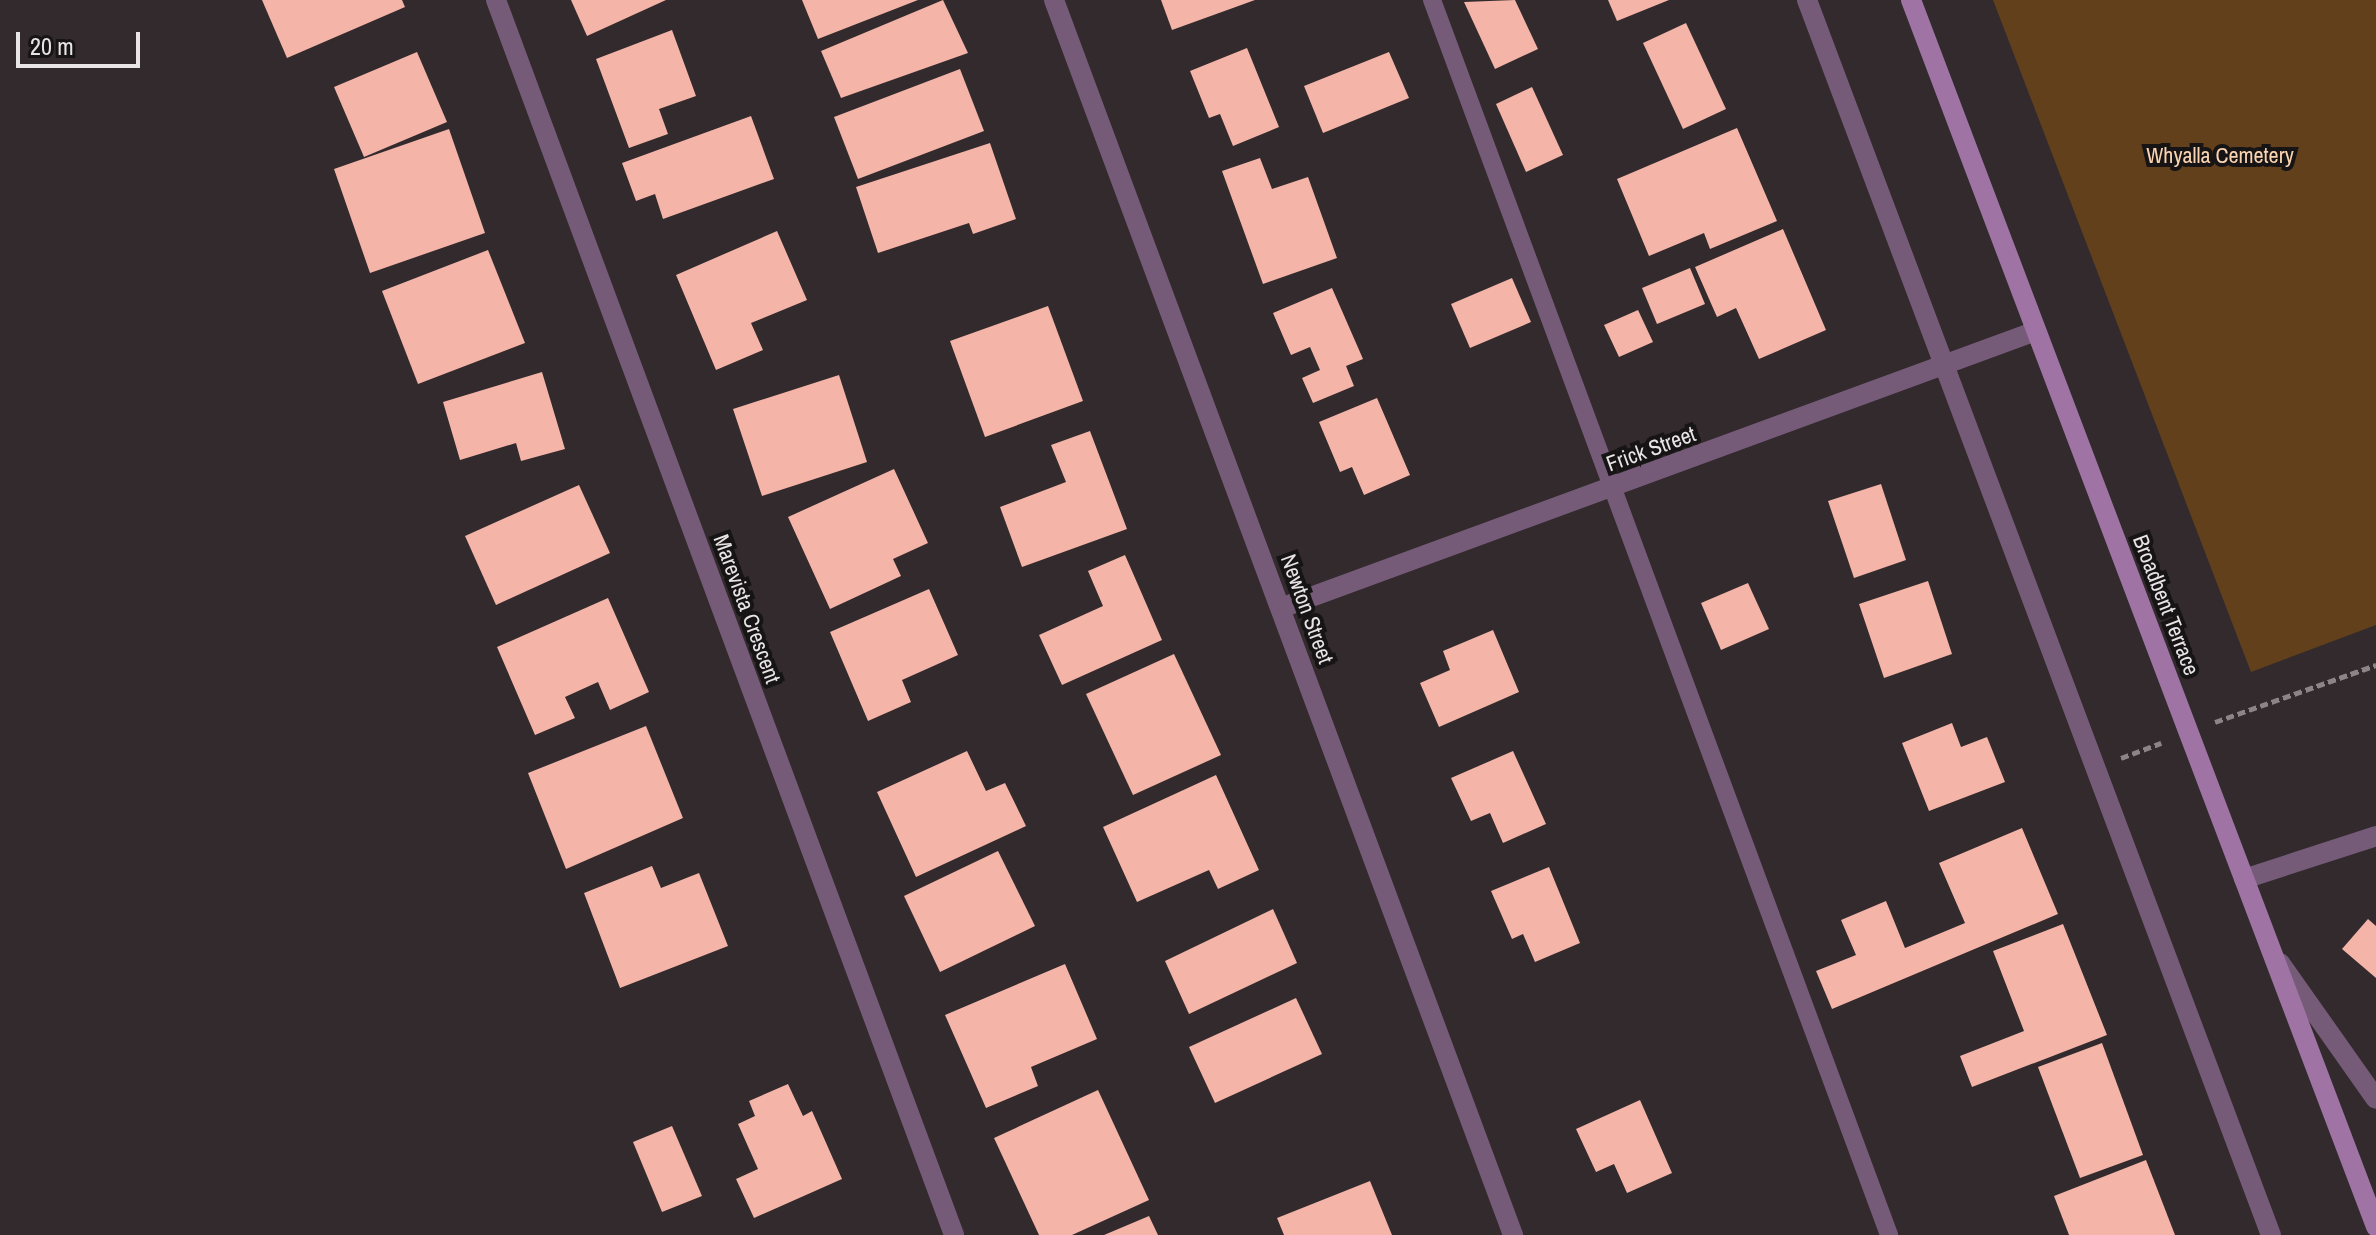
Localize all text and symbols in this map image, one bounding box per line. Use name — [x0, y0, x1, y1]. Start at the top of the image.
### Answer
scale bar — [20, 16, 144, 66]
text: 20 m — [30, 30, 74, 62]
park label: Whyalla Cemetery — [2146, 143, 2294, 169]
street label: Frick Street — [1603, 421, 1699, 477]
street label: Marevista Crescent — [708, 531, 786, 687]
street label: Broadbent Terrace — [2127, 531, 2205, 679]
street label: Newton Street — [1275, 551, 1339, 667]

